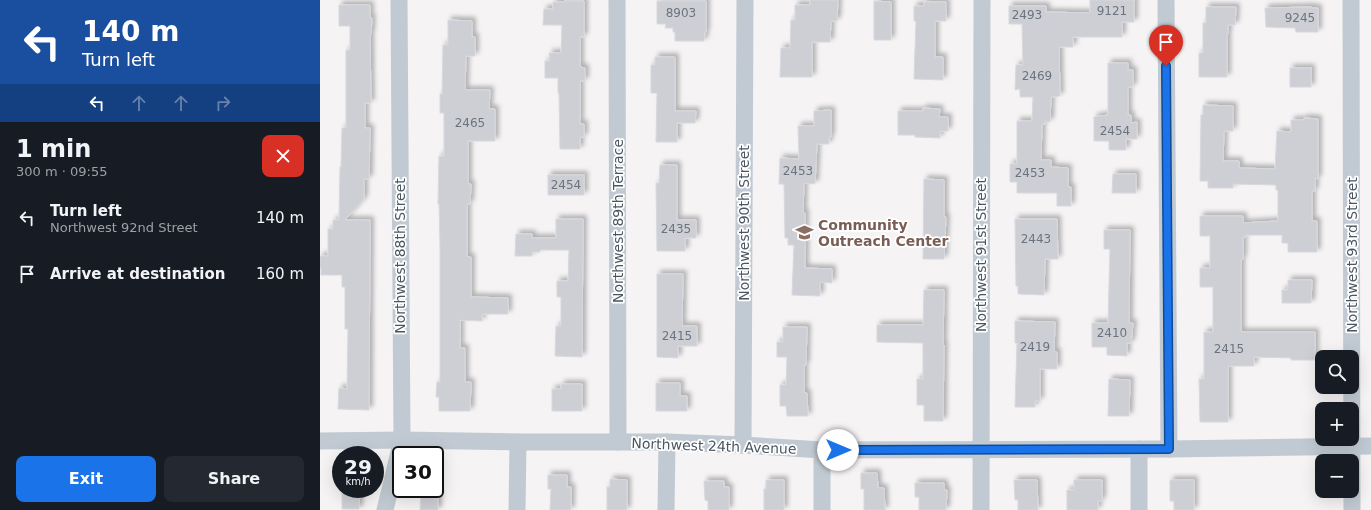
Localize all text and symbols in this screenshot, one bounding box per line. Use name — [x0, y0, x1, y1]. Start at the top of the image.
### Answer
house number: 9121 — [1097, 4, 1127, 18]
house number: 8903 — [666, 6, 696, 20]
house number: 2493 — [1012, 8, 1042, 22]
house number: 9245 — [1285, 11, 1315, 25]
text: 140 m — [82, 15, 179, 48]
icon: left — [16, 16, 68, 68]
pin — [1149, 25, 1183, 66]
icon: arrive — [1155, 31, 1177, 53]
text: Turn left — [82, 49, 155, 70]
house number: 2469 — [1022, 69, 1052, 83]
icon: left — [86, 92, 108, 114]
icon: ahead — [128, 92, 150, 114]
icon: ahead — [170, 92, 192, 114]
icon: right — [212, 92, 234, 114]
house number: 2465 — [455, 116, 485, 130]
house number: 2454 — [1100, 124, 1130, 138]
text: 1 min — [16, 135, 91, 163]
button: close — [262, 135, 304, 177]
street label: Northwest 89th Terrace — [610, 139, 626, 303]
street label: Northwest 90th Street — [736, 145, 752, 301]
text: 300 m · 09:55 — [16, 164, 107, 179]
house number: 2453 — [783, 164, 813, 178]
house number: 2453 — [1015, 166, 1045, 180]
street label: Northwest 91st Street — [973, 177, 989, 332]
street label: Northwest 93rd Street — [1344, 177, 1360, 333]
street label: Northwest 88th Street — [392, 178, 408, 334]
house number: 2454 — [551, 178, 581, 192]
text: Turn left — [50, 202, 122, 220]
icon: left — [16, 207, 38, 229]
text: 140 m — [256, 209, 304, 227]
place label: Community Outreach Center — [818, 217, 948, 249]
text: Northwest 92nd Street — [50, 220, 198, 235]
house number: 2435 — [661, 222, 691, 236]
school or university icon: Community Outreach Center — [795, 223, 815, 243]
house number: 2443 — [1021, 232, 1051, 246]
icon: arrive — [16, 263, 38, 285]
text: Arrive at destination — [50, 265, 225, 283]
text: 160 m — [256, 265, 304, 283]
house number: 2410 — [1097, 326, 1127, 340]
house number: 2415 — [662, 329, 692, 343]
house number: 2419 — [1020, 340, 1050, 354]
house number: 2415 — [1214, 342, 1244, 356]
map controls — [1315, 350, 1359, 498]
button: search — [1315, 350, 1359, 394]
button: + — [1315, 402, 1359, 446]
position arrow — [817, 429, 859, 471]
street label: Northwest 24th Avenue — [631, 435, 797, 457]
speed limit sign: 30 — [392, 446, 444, 498]
button: − — [1315, 454, 1359, 498]
text: 29 — [344, 455, 372, 479]
button: Exit — [16, 456, 156, 502]
button: Share — [164, 456, 304, 502]
text: km/h — [345, 476, 371, 487]

